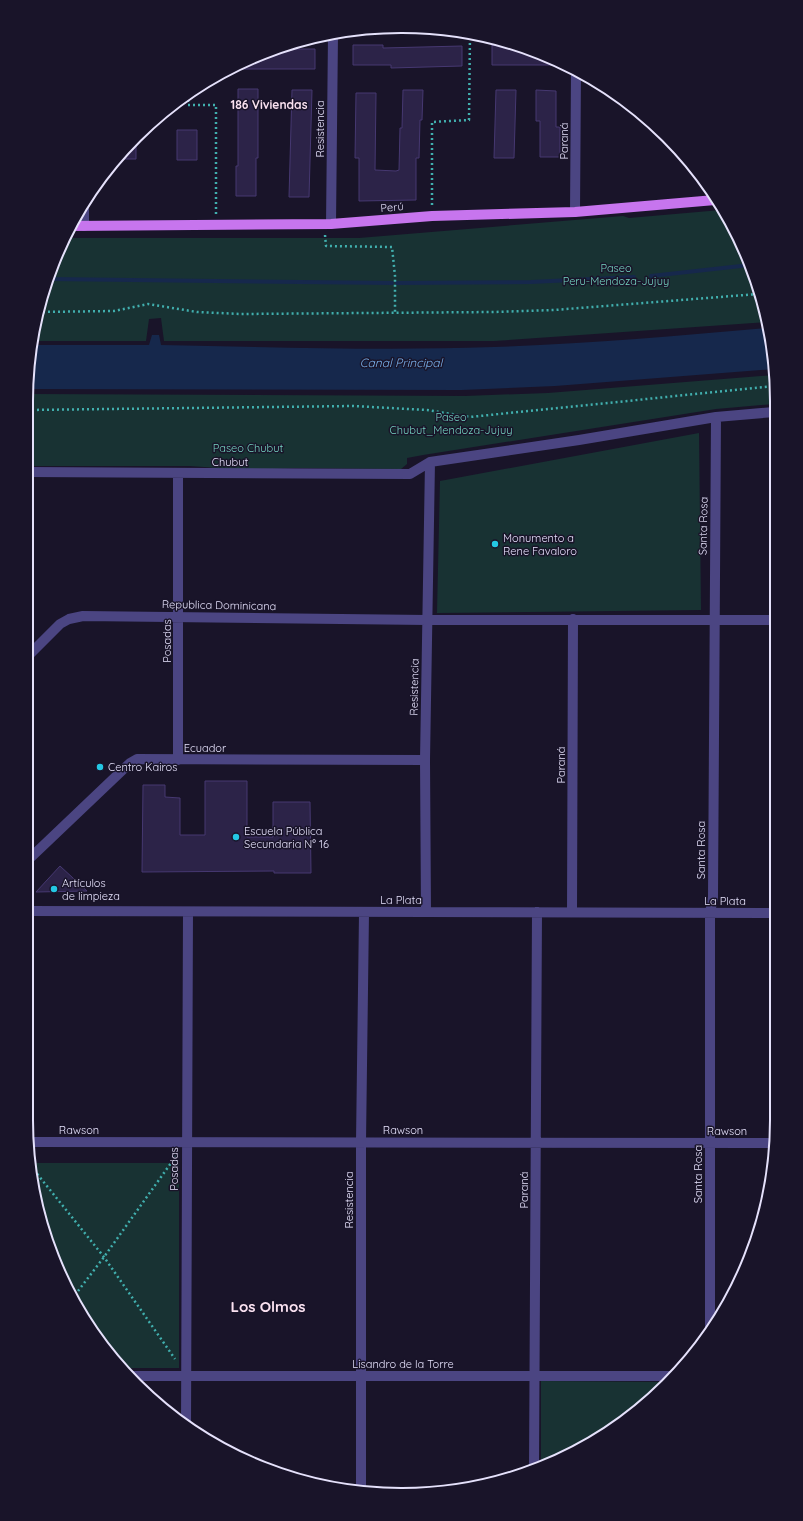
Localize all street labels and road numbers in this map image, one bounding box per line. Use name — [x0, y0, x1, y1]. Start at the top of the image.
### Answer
street label: Resistencia — [313, 100, 327, 158]
street label: Paraná — [557, 123, 571, 159]
street label: Perú — [380, 199, 404, 215]
street label: Chubut — [212, 455, 248, 469]
street label: Santa Rosa — [695, 497, 711, 555]
street label: Republica Dominicana — [162, 597, 276, 613]
street label: Posadas — [160, 619, 174, 663]
street label: Resistencia — [407, 658, 421, 716]
street label: Ecuador — [184, 741, 227, 755]
street label: Paraná — [554, 747, 568, 783]
street label: Santa Rosa — [694, 821, 708, 879]
street label: La Plata — [380, 893, 422, 907]
street label: La Plata — [704, 894, 746, 908]
street label: Rawson — [59, 1123, 99, 1137]
street label: Rawson — [383, 1123, 423, 1137]
street label: Rawson — [707, 1124, 747, 1138]
street label: Santa Rosa — [691, 1145, 705, 1203]
street label: Posadas — [167, 1147, 181, 1191]
street label: Resistencia — [342, 1171, 356, 1229]
street label: Paraná — [517, 1172, 531, 1208]
street label: Lisandro de la Torre — [352, 1357, 454, 1371]

